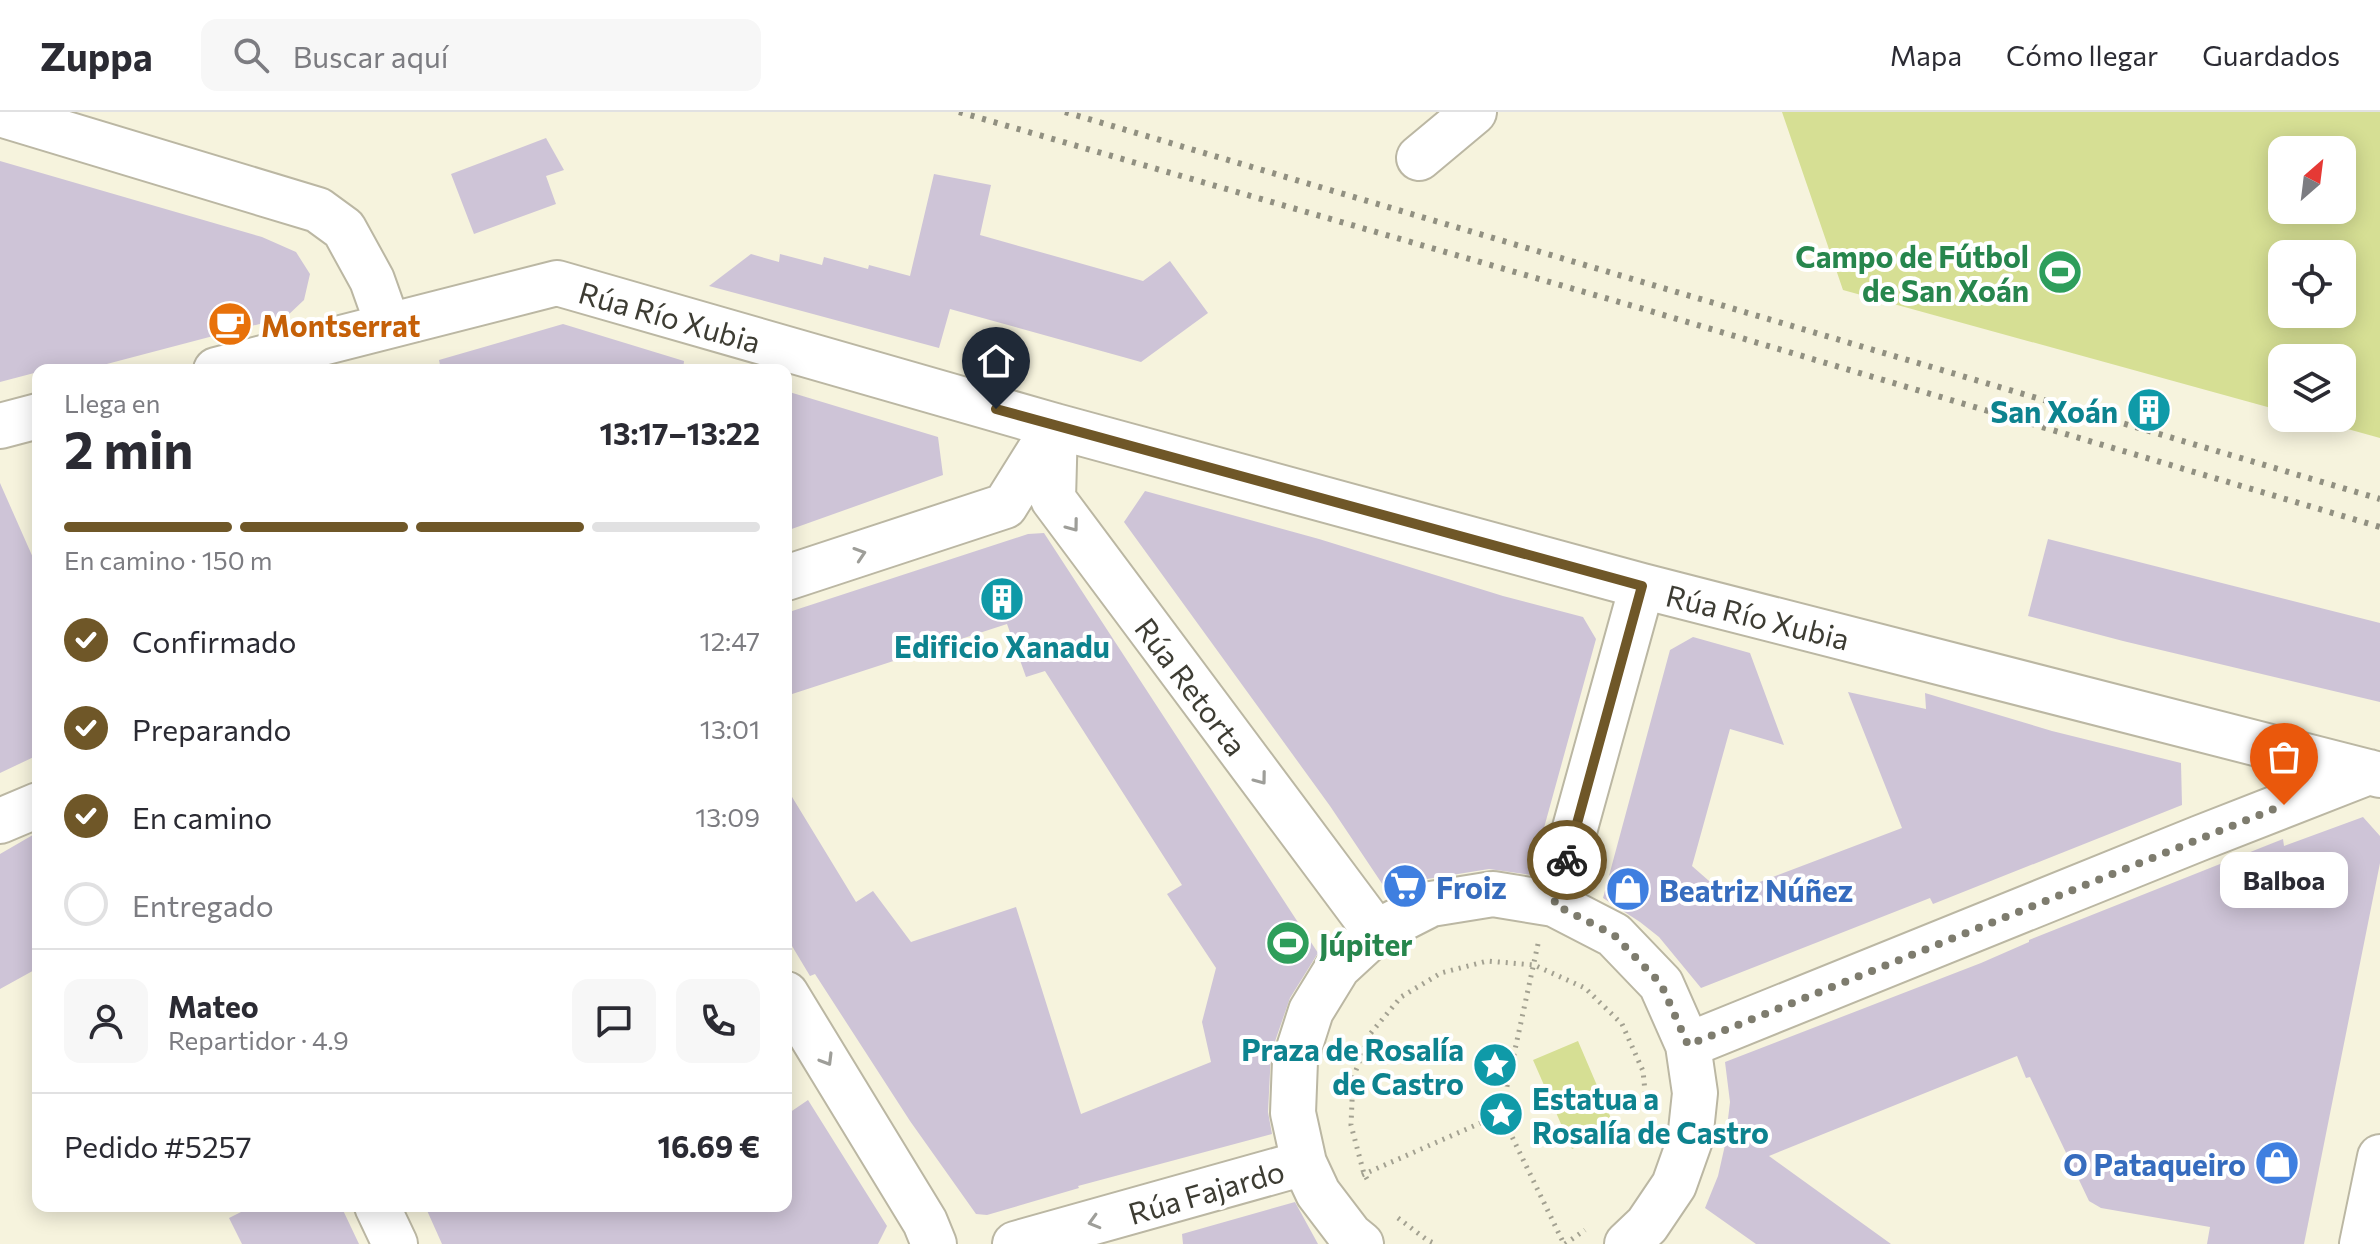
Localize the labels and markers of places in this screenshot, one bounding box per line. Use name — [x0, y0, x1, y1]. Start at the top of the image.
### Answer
place label: Campo de Fútbol de San Xoán — [1795, 237, 2029, 308]
sports icon: Campo de Fútbol de San Xoán — [2036, 248, 2084, 296]
cafe icon: Montserrat — [206, 300, 254, 348]
place label: Montserrat — [261, 306, 420, 343]
pin — [962, 327, 1030, 409]
building icon: San Xoán — [2125, 386, 2173, 434]
place label: San Xoán — [1990, 392, 2118, 429]
building icon: Edificio Xanadu — [978, 575, 1026, 623]
place label: Edificio Xanadu — [894, 627, 1110, 664]
pin — [2250, 723, 2318, 805]
callout: Balboa — [2220, 853, 2348, 909]
supermarket icon: Froiz — [1381, 862, 1429, 910]
shop icon: Beatriz Núñez — [1604, 865, 1652, 913]
place label: Froiz — [1436, 868, 1507, 905]
place label: Beatriz Núñez — [1659, 871, 1853, 908]
sports icon: Júpiter — [1264, 919, 1312, 967]
place label: Júpiter — [1319, 925, 1413, 962]
place label: Praza de Rosalía de Castro — [1241, 1030, 1464, 1101]
place icon: Praza de Rosalía de Castro — [1471, 1041, 1519, 1089]
place label: Estatua a Rosalía de Castro — [1532, 1079, 1769, 1150]
place icon: Estatua a Rosalía de Castro — [1477, 1090, 1525, 1138]
shop icon: O Pataqueiro — [2253, 1139, 2301, 1187]
place label: O Pataqueiro — [2063, 1145, 2246, 1182]

